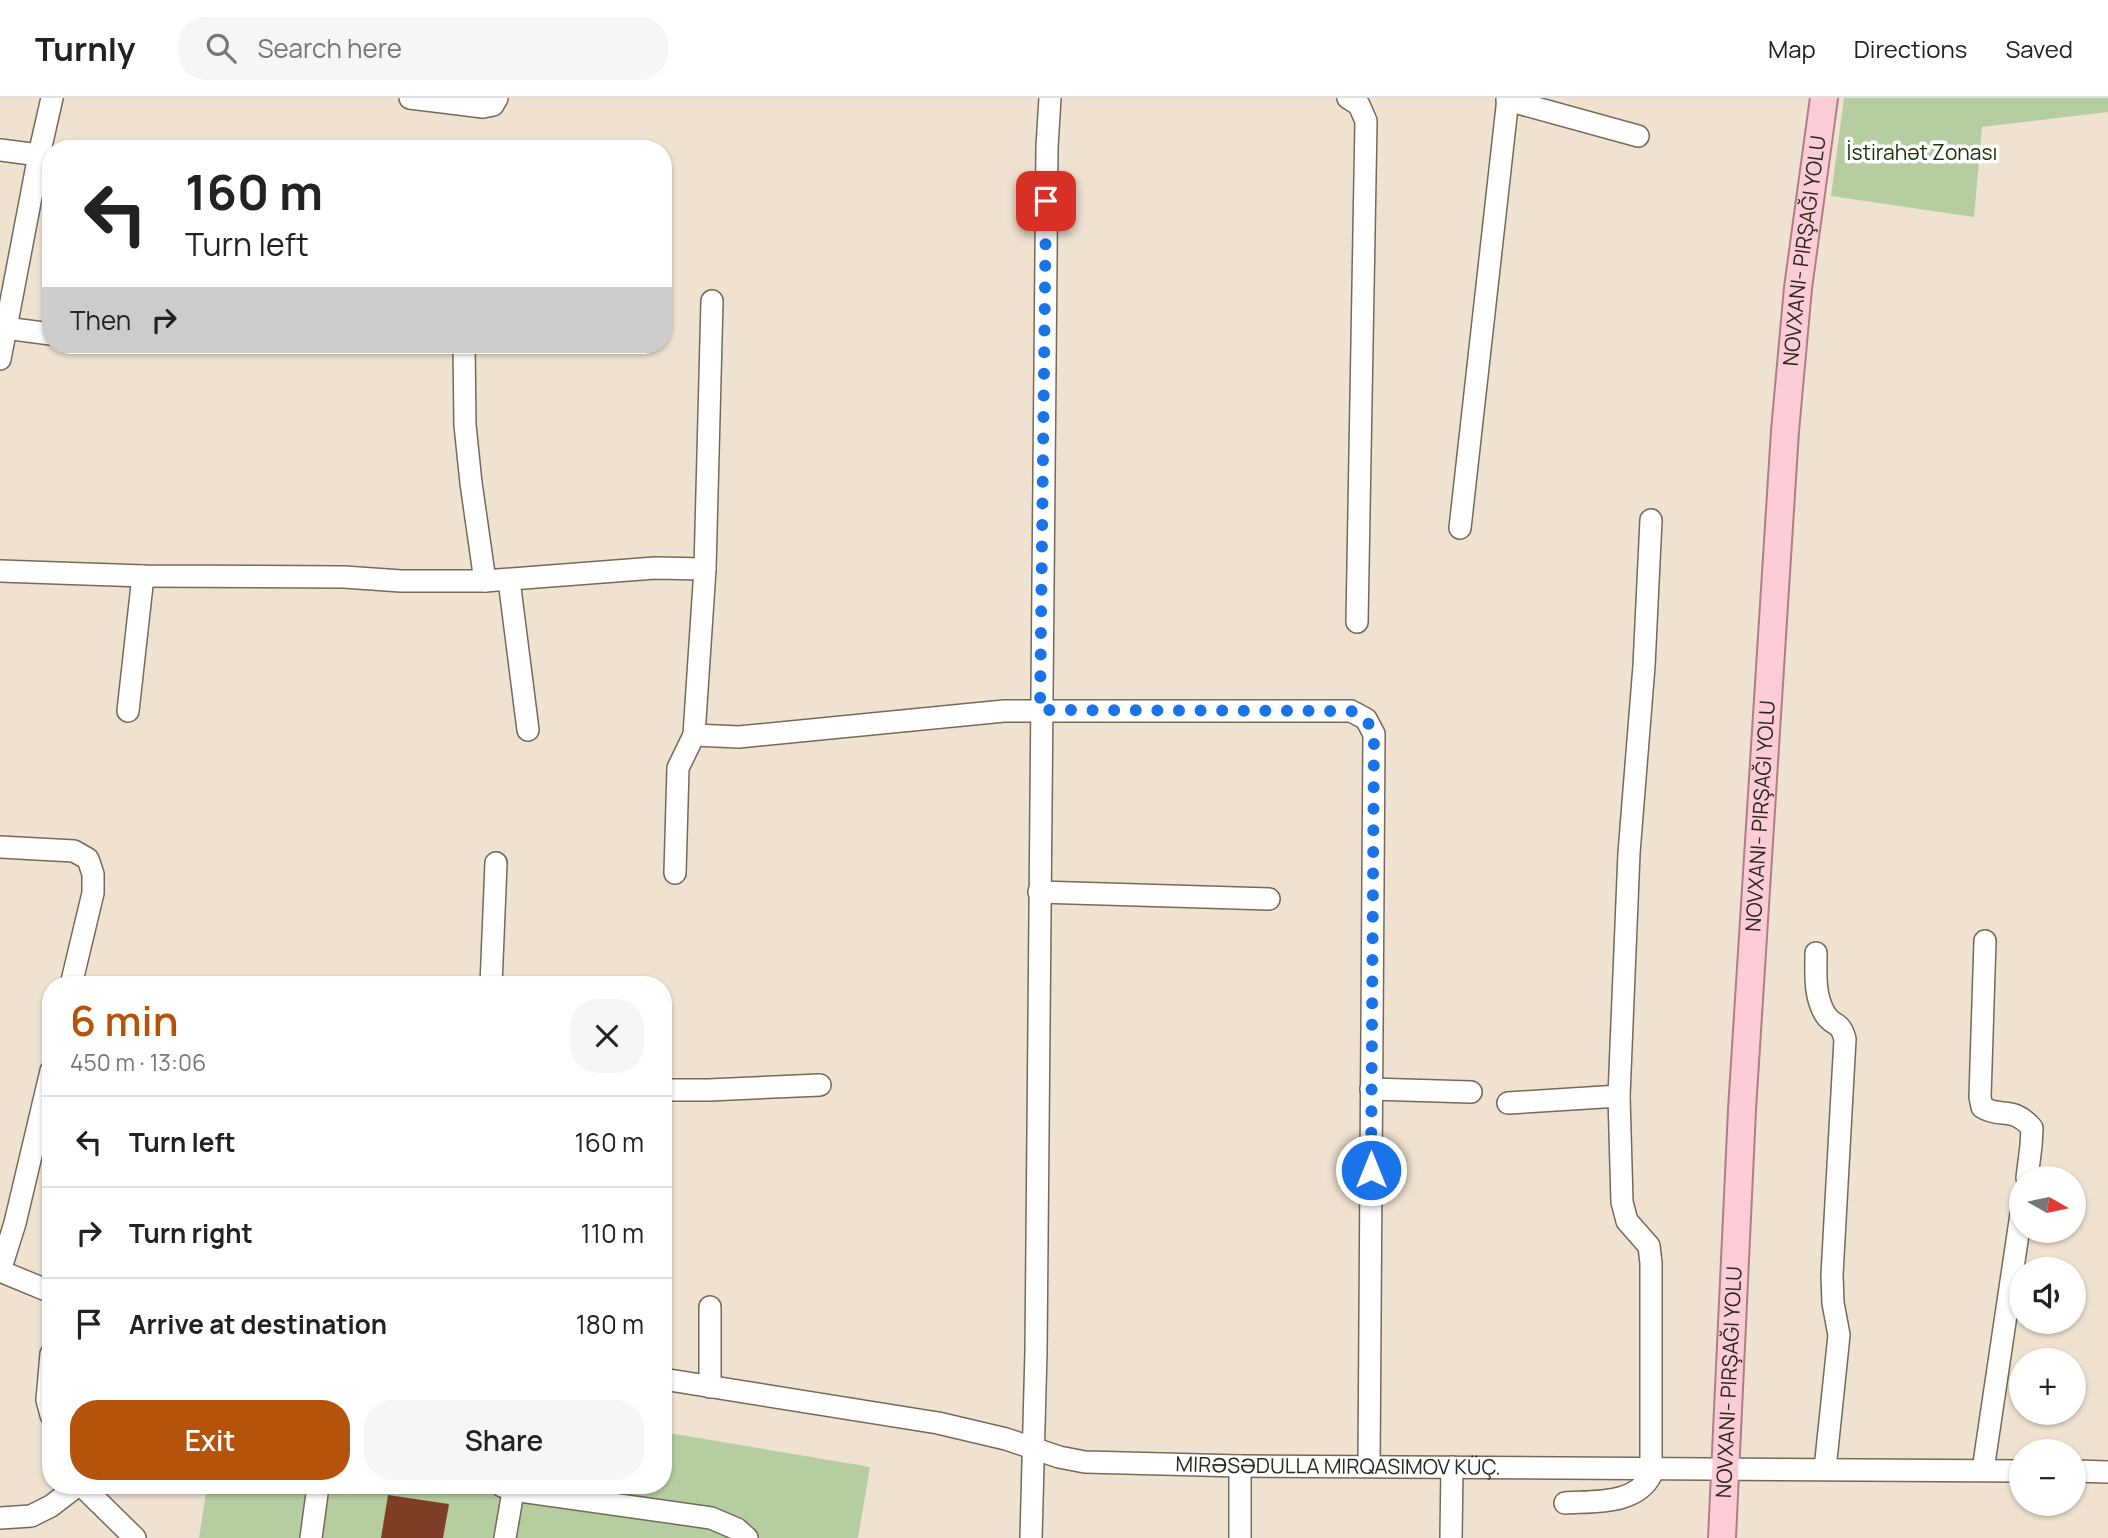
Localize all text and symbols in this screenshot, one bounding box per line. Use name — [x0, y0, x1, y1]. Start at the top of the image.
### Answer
search box — [178, 17, 668, 80]
text: Turnly — [35, 26, 136, 71]
icon: search — [202, 29, 240, 67]
text: Search here — [258, 30, 402, 66]
text: Map — [1768, 32, 1816, 65]
text: Directions — [1854, 32, 1967, 65]
text: Saved — [2005, 32, 2073, 65]
street label: NOVXANI- PIRŞAĞI YOLU — [1776, 134, 1832, 367]
park label: İstirahət Zonası — [1847, 138, 1997, 166]
text: 160 m — [185, 158, 323, 225]
icon: left — [70, 168, 161, 259]
pin — [1016, 171, 1076, 231]
icon: arrive — [1027, 182, 1065, 220]
text: Turn left — [185, 222, 309, 266]
icon: right — [145, 301, 183, 339]
text: Then — [70, 302, 131, 338]
street label: NOVXANI- PIRŞAĞI YOLU — [1738, 699, 1781, 933]
text: 6 min — [70, 991, 179, 1049]
button: close — [570, 999, 644, 1073]
text: 450 m · 13:06 — [70, 1046, 206, 1078]
icon: left — [70, 1123, 108, 1161]
text: Turn left — [129, 1124, 236, 1160]
text: 160 m — [575, 1124, 644, 1160]
position arrow — [1334, 1133, 1408, 1207]
north arrow — [2009, 1166, 2086, 1242]
map controls — [2009, 1166, 2086, 1516]
icon: right — [70, 1214, 108, 1252]
text: Turn right — [129, 1215, 253, 1251]
text: 110 m — [581, 1215, 644, 1251]
button: sound — [2009, 1257, 2086, 1334]
street label: NOVXANI- PIRŞAĞI YOLU — [1709, 1266, 1748, 1499]
icon: arrive — [70, 1305, 108, 1343]
text: Arrive at destination — [129, 1306, 387, 1342]
text: 180 m — [576, 1306, 644, 1342]
button: + — [2009, 1348, 2086, 1425]
button: Exit — [70, 1400, 350, 1480]
button: Share — [364, 1400, 644, 1480]
button: − — [2009, 1439, 2086, 1516]
street label: MIRƏSƏDULLA MIRQASIMOV KÜÇ. — [1175, 1449, 1501, 1481]

